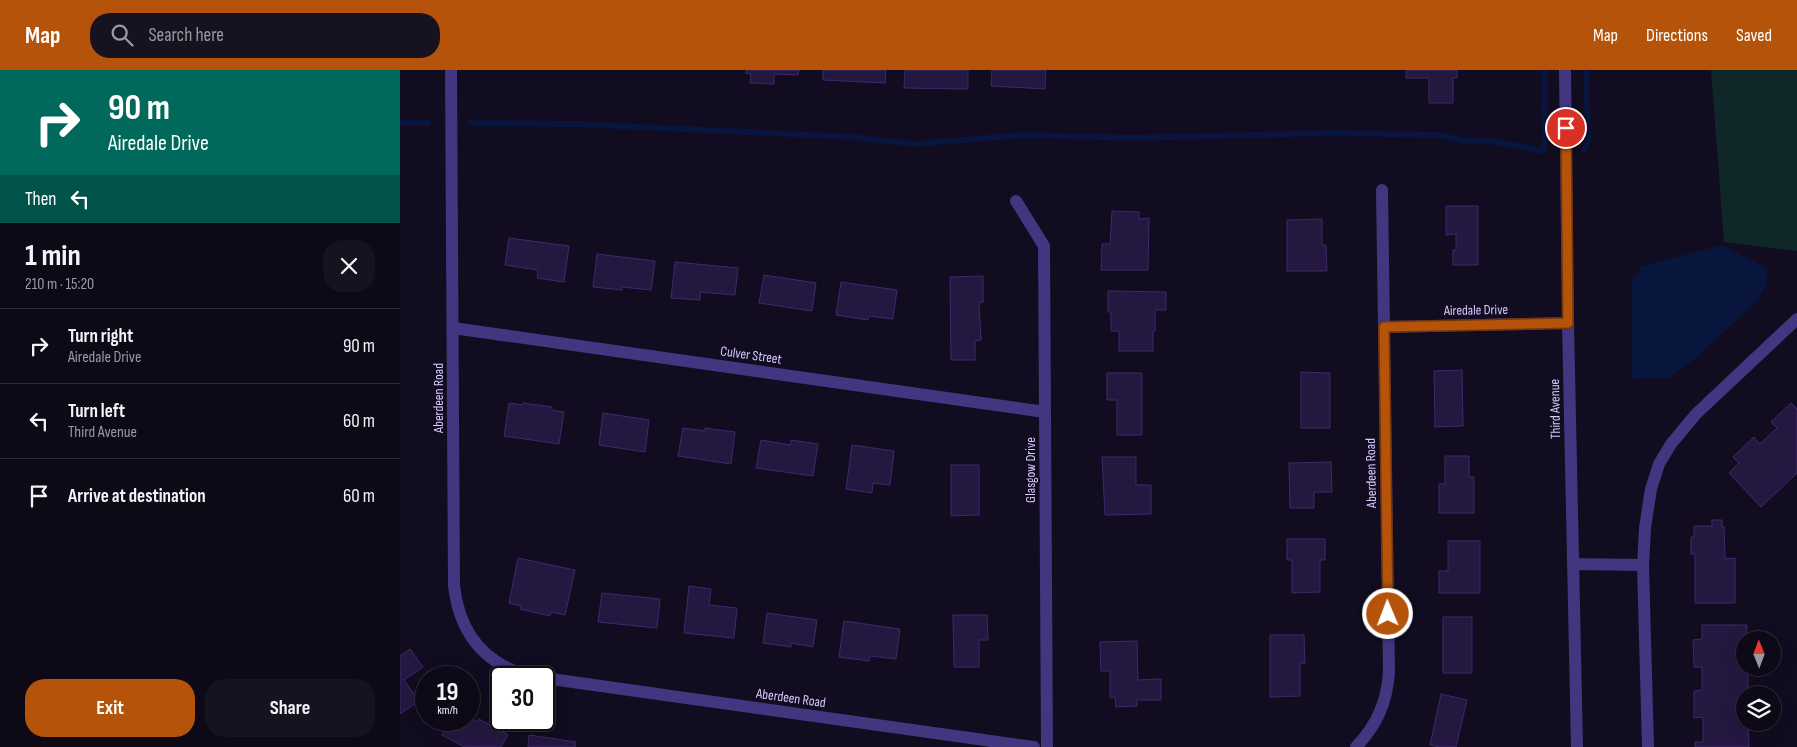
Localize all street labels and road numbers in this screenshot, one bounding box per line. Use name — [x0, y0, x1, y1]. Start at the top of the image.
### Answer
street label: Airedale Drive — [1443, 301, 1508, 319]
street label: Culver Street — [719, 342, 783, 368]
street label: Aberdeen Road — [430, 363, 447, 434]
street label: Third Avenue — [1546, 379, 1564, 439]
street label: Glasgow Drive — [1022, 437, 1039, 503]
street label: Aberdeen Road — [1362, 438, 1380, 509]
street label: Aberdeen Road — [754, 685, 827, 711]

